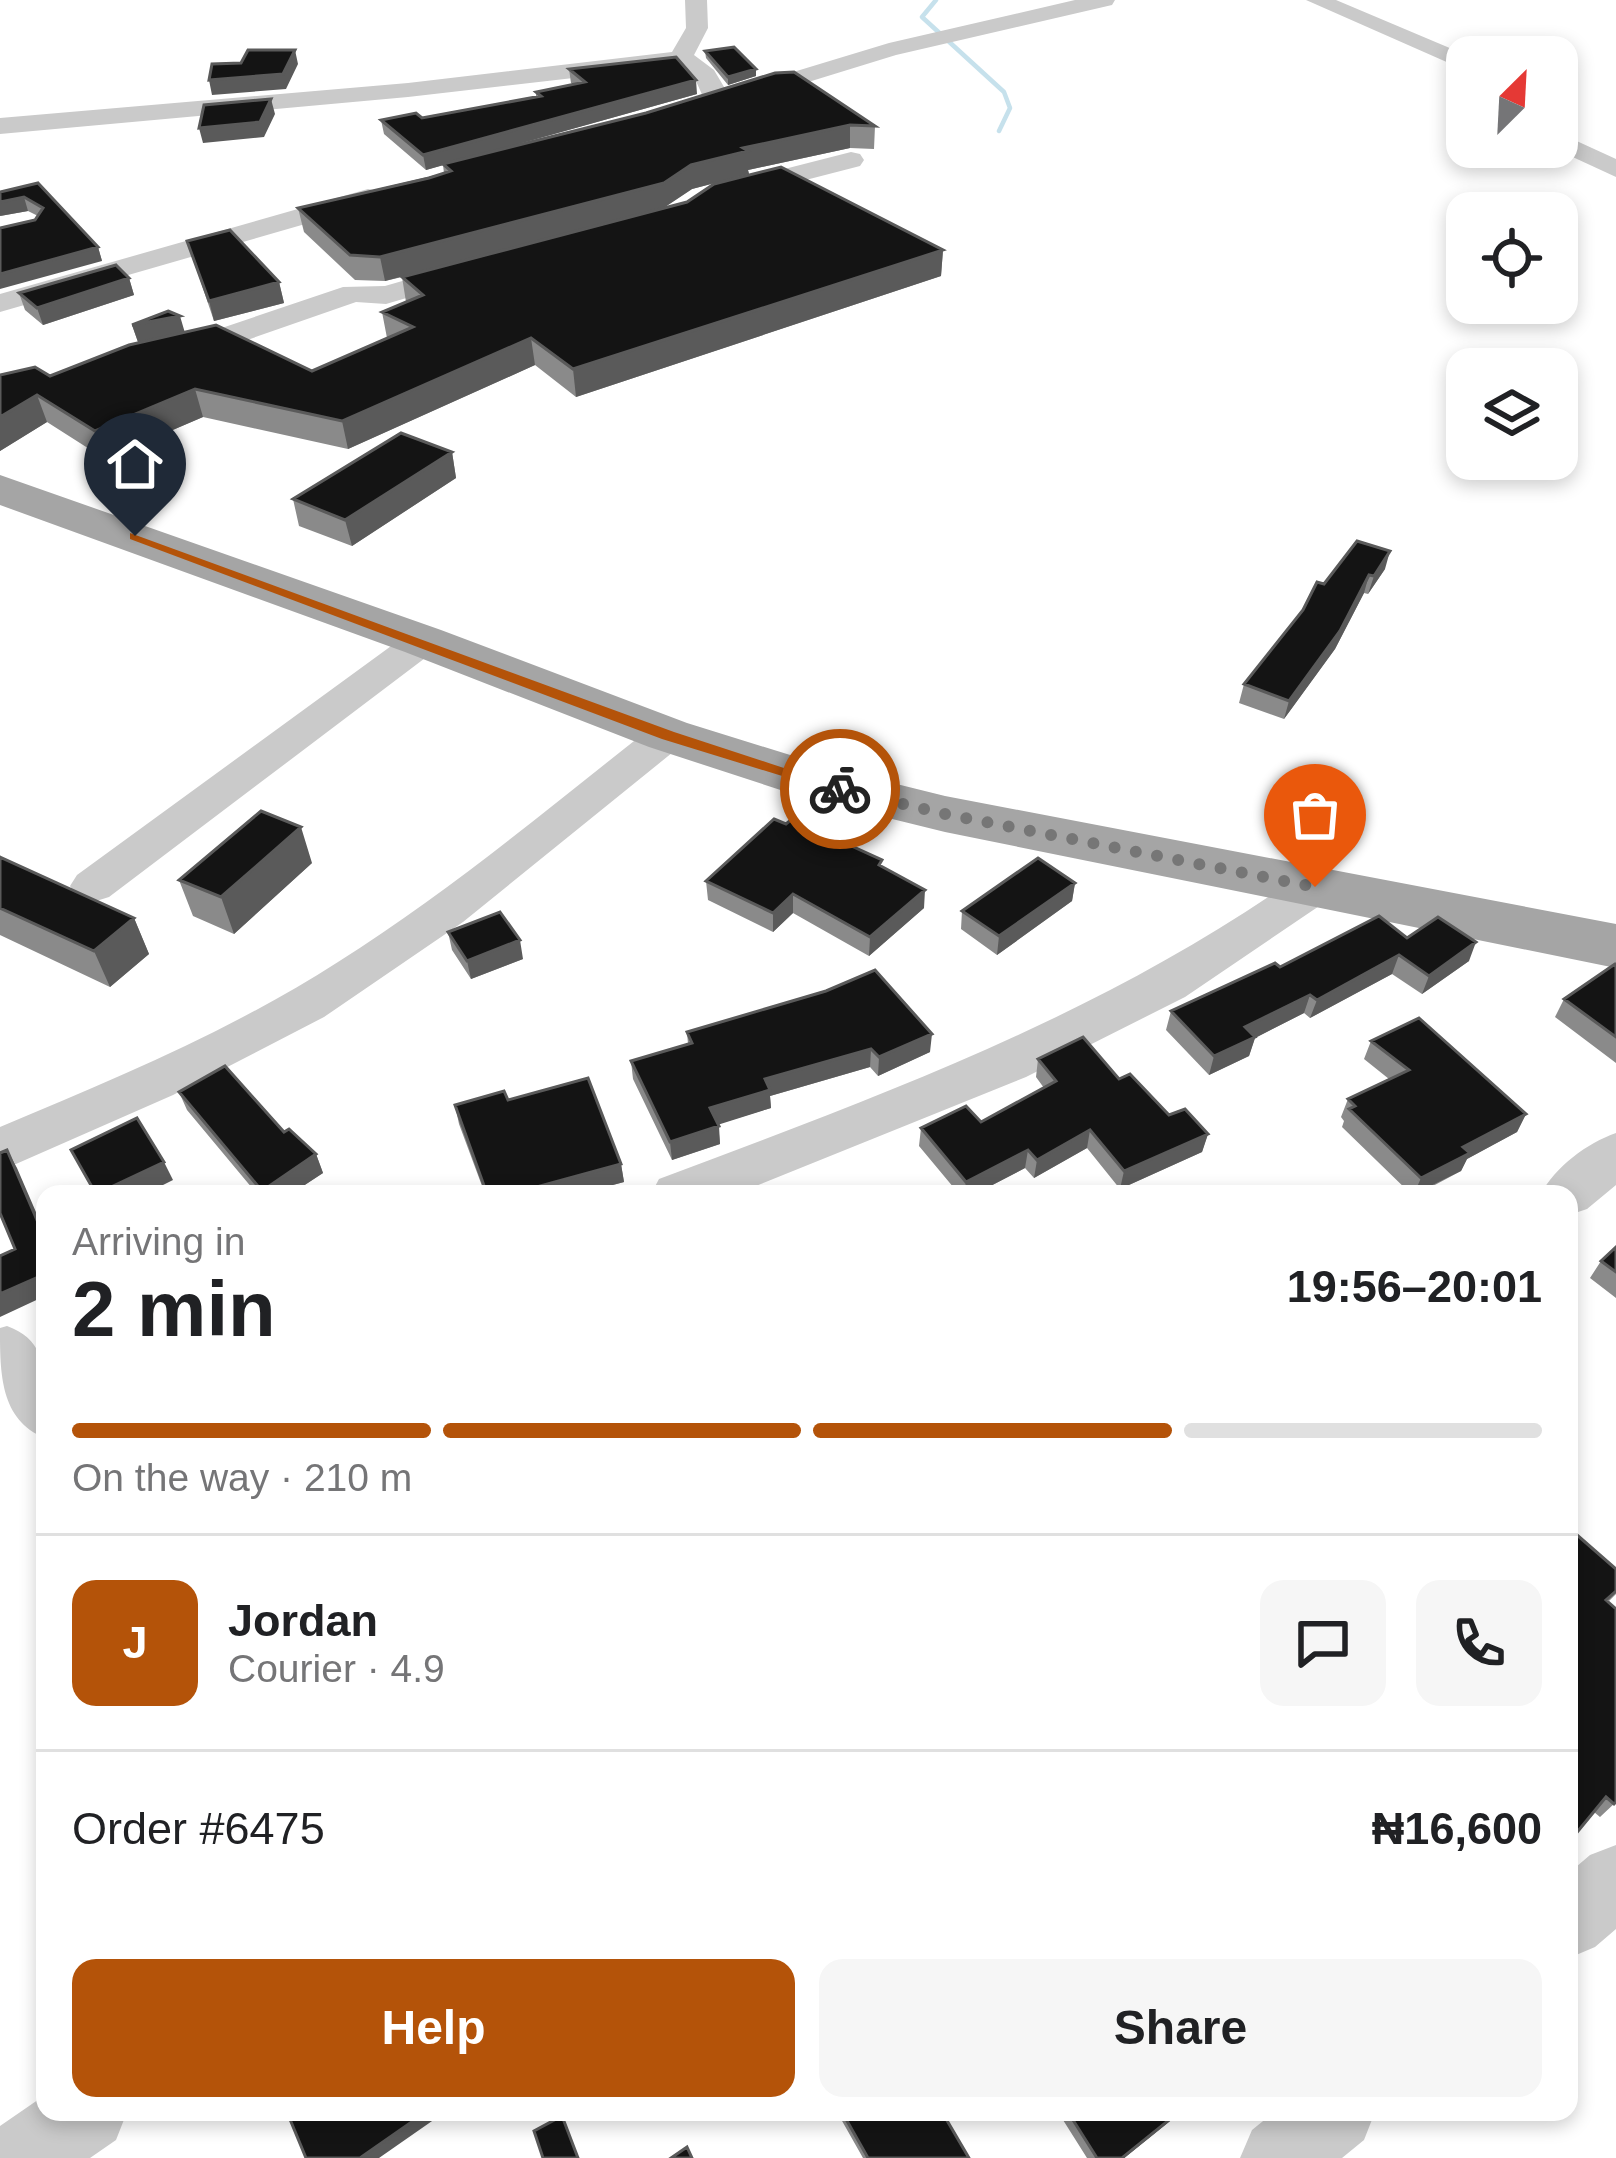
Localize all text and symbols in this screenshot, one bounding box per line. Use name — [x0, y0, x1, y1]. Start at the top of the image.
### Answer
north arrow — [1446, 36, 1578, 168]
map controls — [1446, 36, 1578, 480]
button: locate — [1446, 192, 1578, 324]
button: layers — [1446, 348, 1578, 480]
pin — [84, 413, 186, 536]
icon: home — [102, 431, 168, 497]
courier — [780, 729, 900, 849]
icon: bike — [807, 756, 873, 822]
pin — [1264, 764, 1366, 887]
icon: bag — [1282, 782, 1348, 848]
text: Arriving in — [72, 1220, 245, 1263]
text: 19:56–20:01 — [1287, 1261, 1542, 1312]
text: 2 min — [72, 1265, 276, 1353]
text: On the way · 210 m — [72, 1456, 412, 1499]
button: chat — [1260, 1580, 1386, 1706]
button: phone — [1416, 1580, 1542, 1706]
text: Jordan — [228, 1595, 378, 1646]
text: J — [122, 1617, 148, 1668]
text: Courier · 4.9 — [228, 1647, 445, 1690]
text: Order #6475 — [72, 1803, 325, 1854]
text: ₦16,600 — [1372, 1803, 1542, 1854]
button: Help — [72, 1959, 795, 2097]
button: Share — [819, 1959, 1542, 2097]

